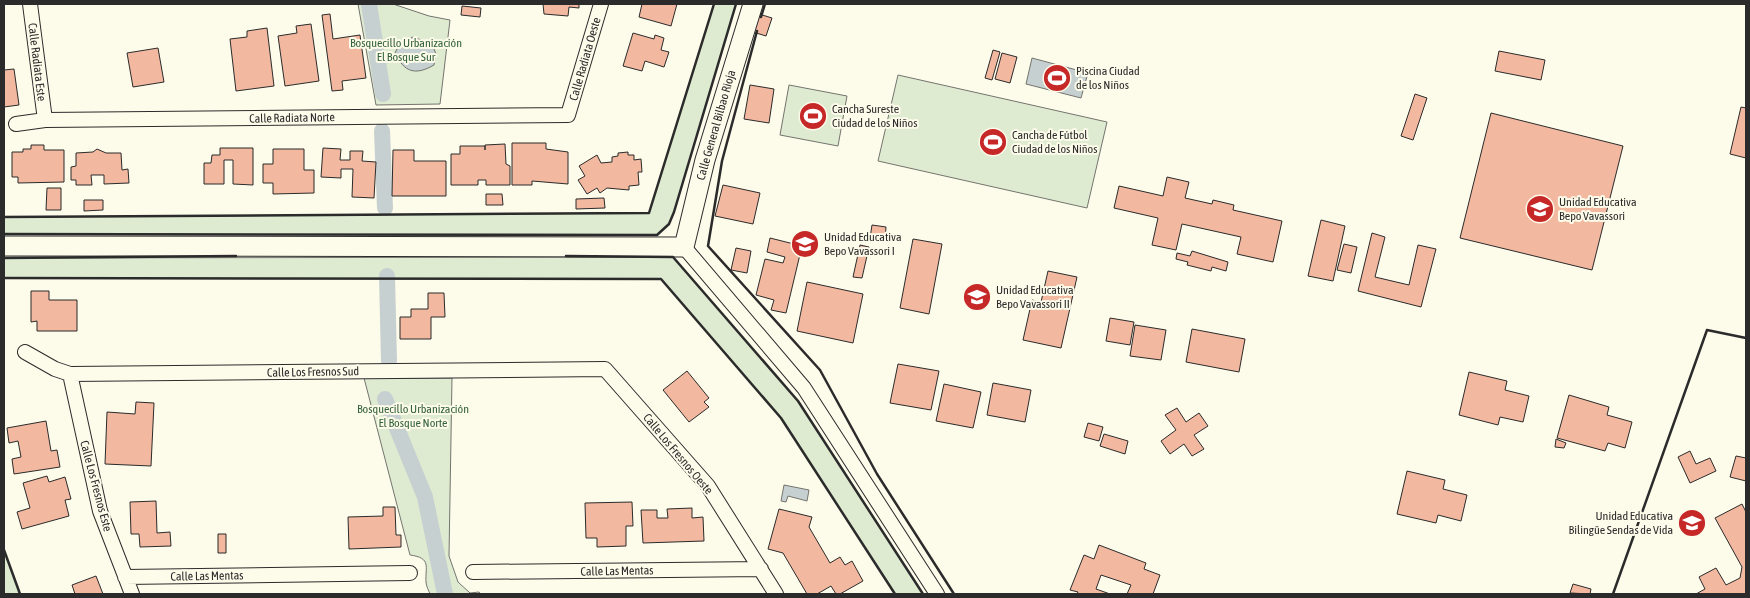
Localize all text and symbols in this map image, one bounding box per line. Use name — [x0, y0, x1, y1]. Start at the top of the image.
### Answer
street label: Calle Radiata Oeste — [566, 16, 604, 102]
street label: Calle Radiata Este — [25, 22, 49, 102]
park label: Bosquecillo Urbanización El Bosque Sur — [350, 36, 462, 64]
sports icon: Piscina Ciudad de los Niños — [1042, 63, 1072, 93]
place label: Piscina Ciudad de los Niños — [1076, 64, 1140, 92]
street label: Calle General Bilbao Rioja — [694, 68, 738, 182]
sports icon: Cancha Sureste Ciudad de los Niños — [798, 101, 828, 131]
place label: Cancha Sureste Ciudad de los Niños — [832, 102, 917, 130]
street label: Calle Radiata Norte — [249, 110, 335, 126]
sports icon: Cancha de Fútbol Ciudad de los Niños — [978, 127, 1008, 157]
place label: Cancha de Fútbol Ciudad de los Niños — [1012, 128, 1097, 156]
school or university icon: Unidad Educativa Bepo Vavassori — [1525, 194, 1555, 224]
place label: Unidad Educativa Bepo Vavassori — [1559, 195, 1637, 223]
school or university icon: Unidad Educativa Bepo Vavassori I — [790, 229, 820, 259]
place label: Unidad Educativa Bepo Vavassori I — [824, 230, 902, 258]
school or university icon: Unidad Educativa Bepo Vavassori II — [962, 282, 992, 312]
place label: Unidad Educativa Bepo Vavassori II — [996, 283, 1074, 311]
street label: Calle Los Fresnos Sud — [267, 364, 359, 380]
park label: Bosquecillo Urbanización El Bosque Norte — [357, 402, 469, 430]
street label: Calle Los Fresnos Oeste — [640, 411, 716, 497]
street label: Calle Los Fresnos Este — [77, 439, 115, 533]
school or university icon: Unidad Educativa Bilingüe Sendas de Vida — [1677, 508, 1707, 538]
place label: Unidad Educativa Bilingüe Sendas de Vida — [1569, 509, 1673, 537]
street label: Calle Las Mentas — [580, 563, 654, 579]
street label: Calle Las Mentas — [170, 568, 244, 584]

